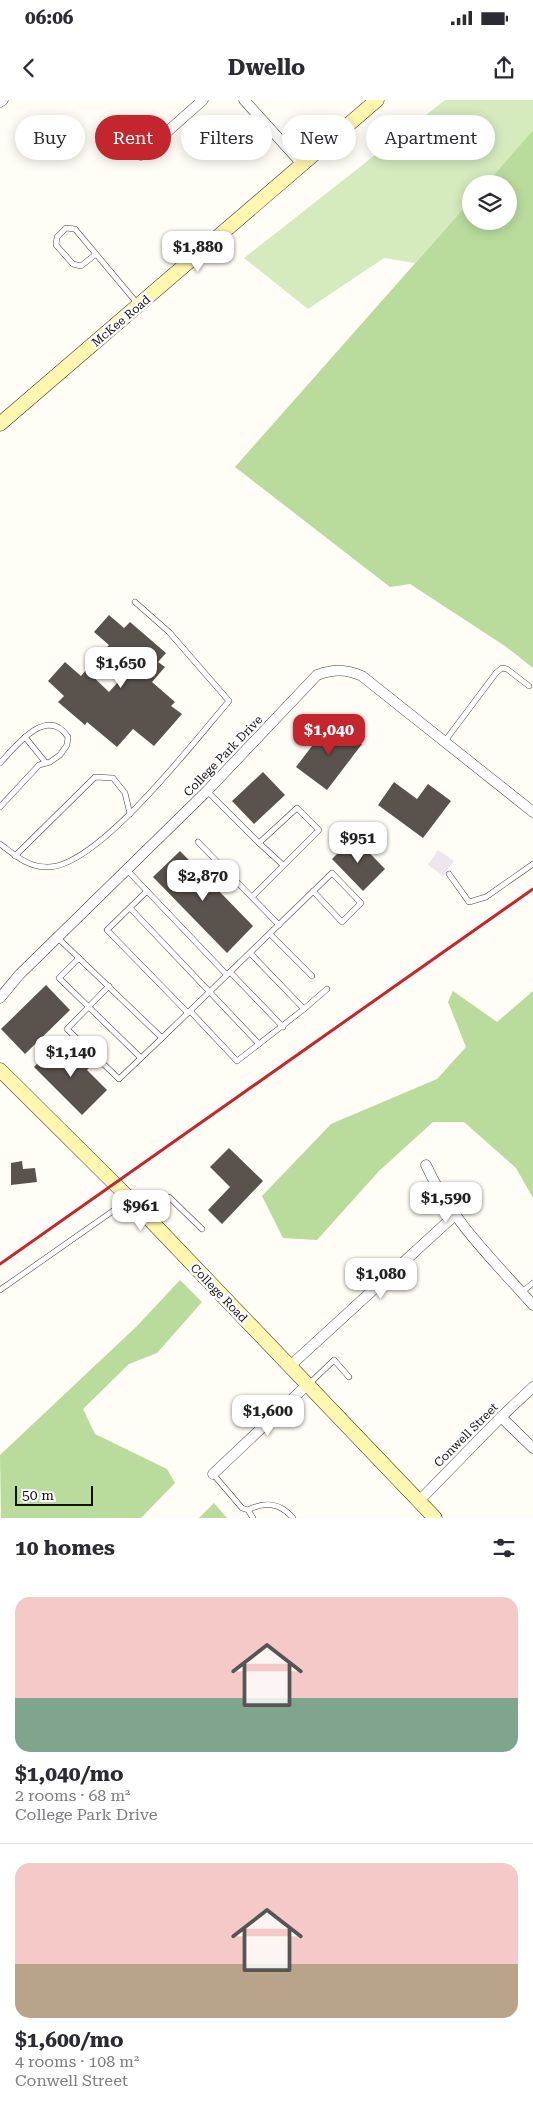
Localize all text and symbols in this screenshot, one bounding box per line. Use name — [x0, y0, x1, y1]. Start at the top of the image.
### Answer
text: 06:06 — [25, 6, 74, 29]
icon: back — [15, 54, 43, 82]
icon: share — [490, 54, 518, 82]
text: Dwello — [228, 55, 305, 80]
chip: Buy — [15, 115, 85, 160]
chip: Rent — [95, 115, 171, 160]
chip: Filters — [181, 115, 272, 160]
chip: New — [282, 115, 356, 160]
chip: Apartment — [366, 115, 495, 160]
map controls — [462, 175, 517, 230]
button: layers — [462, 175, 517, 230]
pin: $1,880 — [157, 230, 239, 273]
text: $1,880 — [173, 237, 223, 256]
street label: McKee Road — [89, 292, 153, 350]
pin: $1,650 — [80, 646, 162, 689]
text: $1,650 — [96, 653, 146, 672]
street label: College Park Drive — [181, 712, 265, 799]
pin: $1,040 — [288, 714, 370, 756]
text: $1,040 — [304, 720, 354, 739]
pin: $951 — [328, 822, 388, 864]
text: $951 — [340, 828, 376, 847]
pin: $2,870 — [162, 860, 244, 902]
text: $2,870 — [178, 866, 228, 885]
pin: $1,140 — [30, 1036, 112, 1078]
text: $1,140 — [46, 1042, 96, 1061]
pin: $1,590 — [405, 1182, 487, 1224]
text: $1,590 — [421, 1188, 471, 1207]
pin: $961 — [111, 1190, 171, 1232]
text: $961 — [123, 1196, 159, 1215]
pin: $1,080 — [340, 1258, 422, 1300]
street label: College Road — [188, 1261, 251, 1325]
text: $1,080 — [356, 1264, 406, 1283]
pin: $1,600 — [227, 1394, 309, 1437]
street label: Conwell Street — [431, 1400, 501, 1470]
text: $1,600 — [243, 1401, 293, 1420]
scale bar — [15, 1483, 92, 1506]
text: 50 m — [22, 1487, 54, 1503]
icon: filters — [490, 1534, 518, 1562]
text: 10 homes — [15, 1536, 115, 1560]
icon: home — [222, 1630, 312, 1720]
text: $1,040/mo — [15, 1762, 124, 1786]
text: 2 rooms · 68 m² — [15, 1786, 130, 1805]
text: College Park Drive — [15, 1805, 158, 1824]
icon: home — [222, 1895, 312, 1985]
text: $1,600/mo — [15, 2028, 124, 2052]
text: 4 rooms · 108 m² — [15, 2052, 139, 2071]
text: Conwell Street — [15, 2071, 128, 2090]

